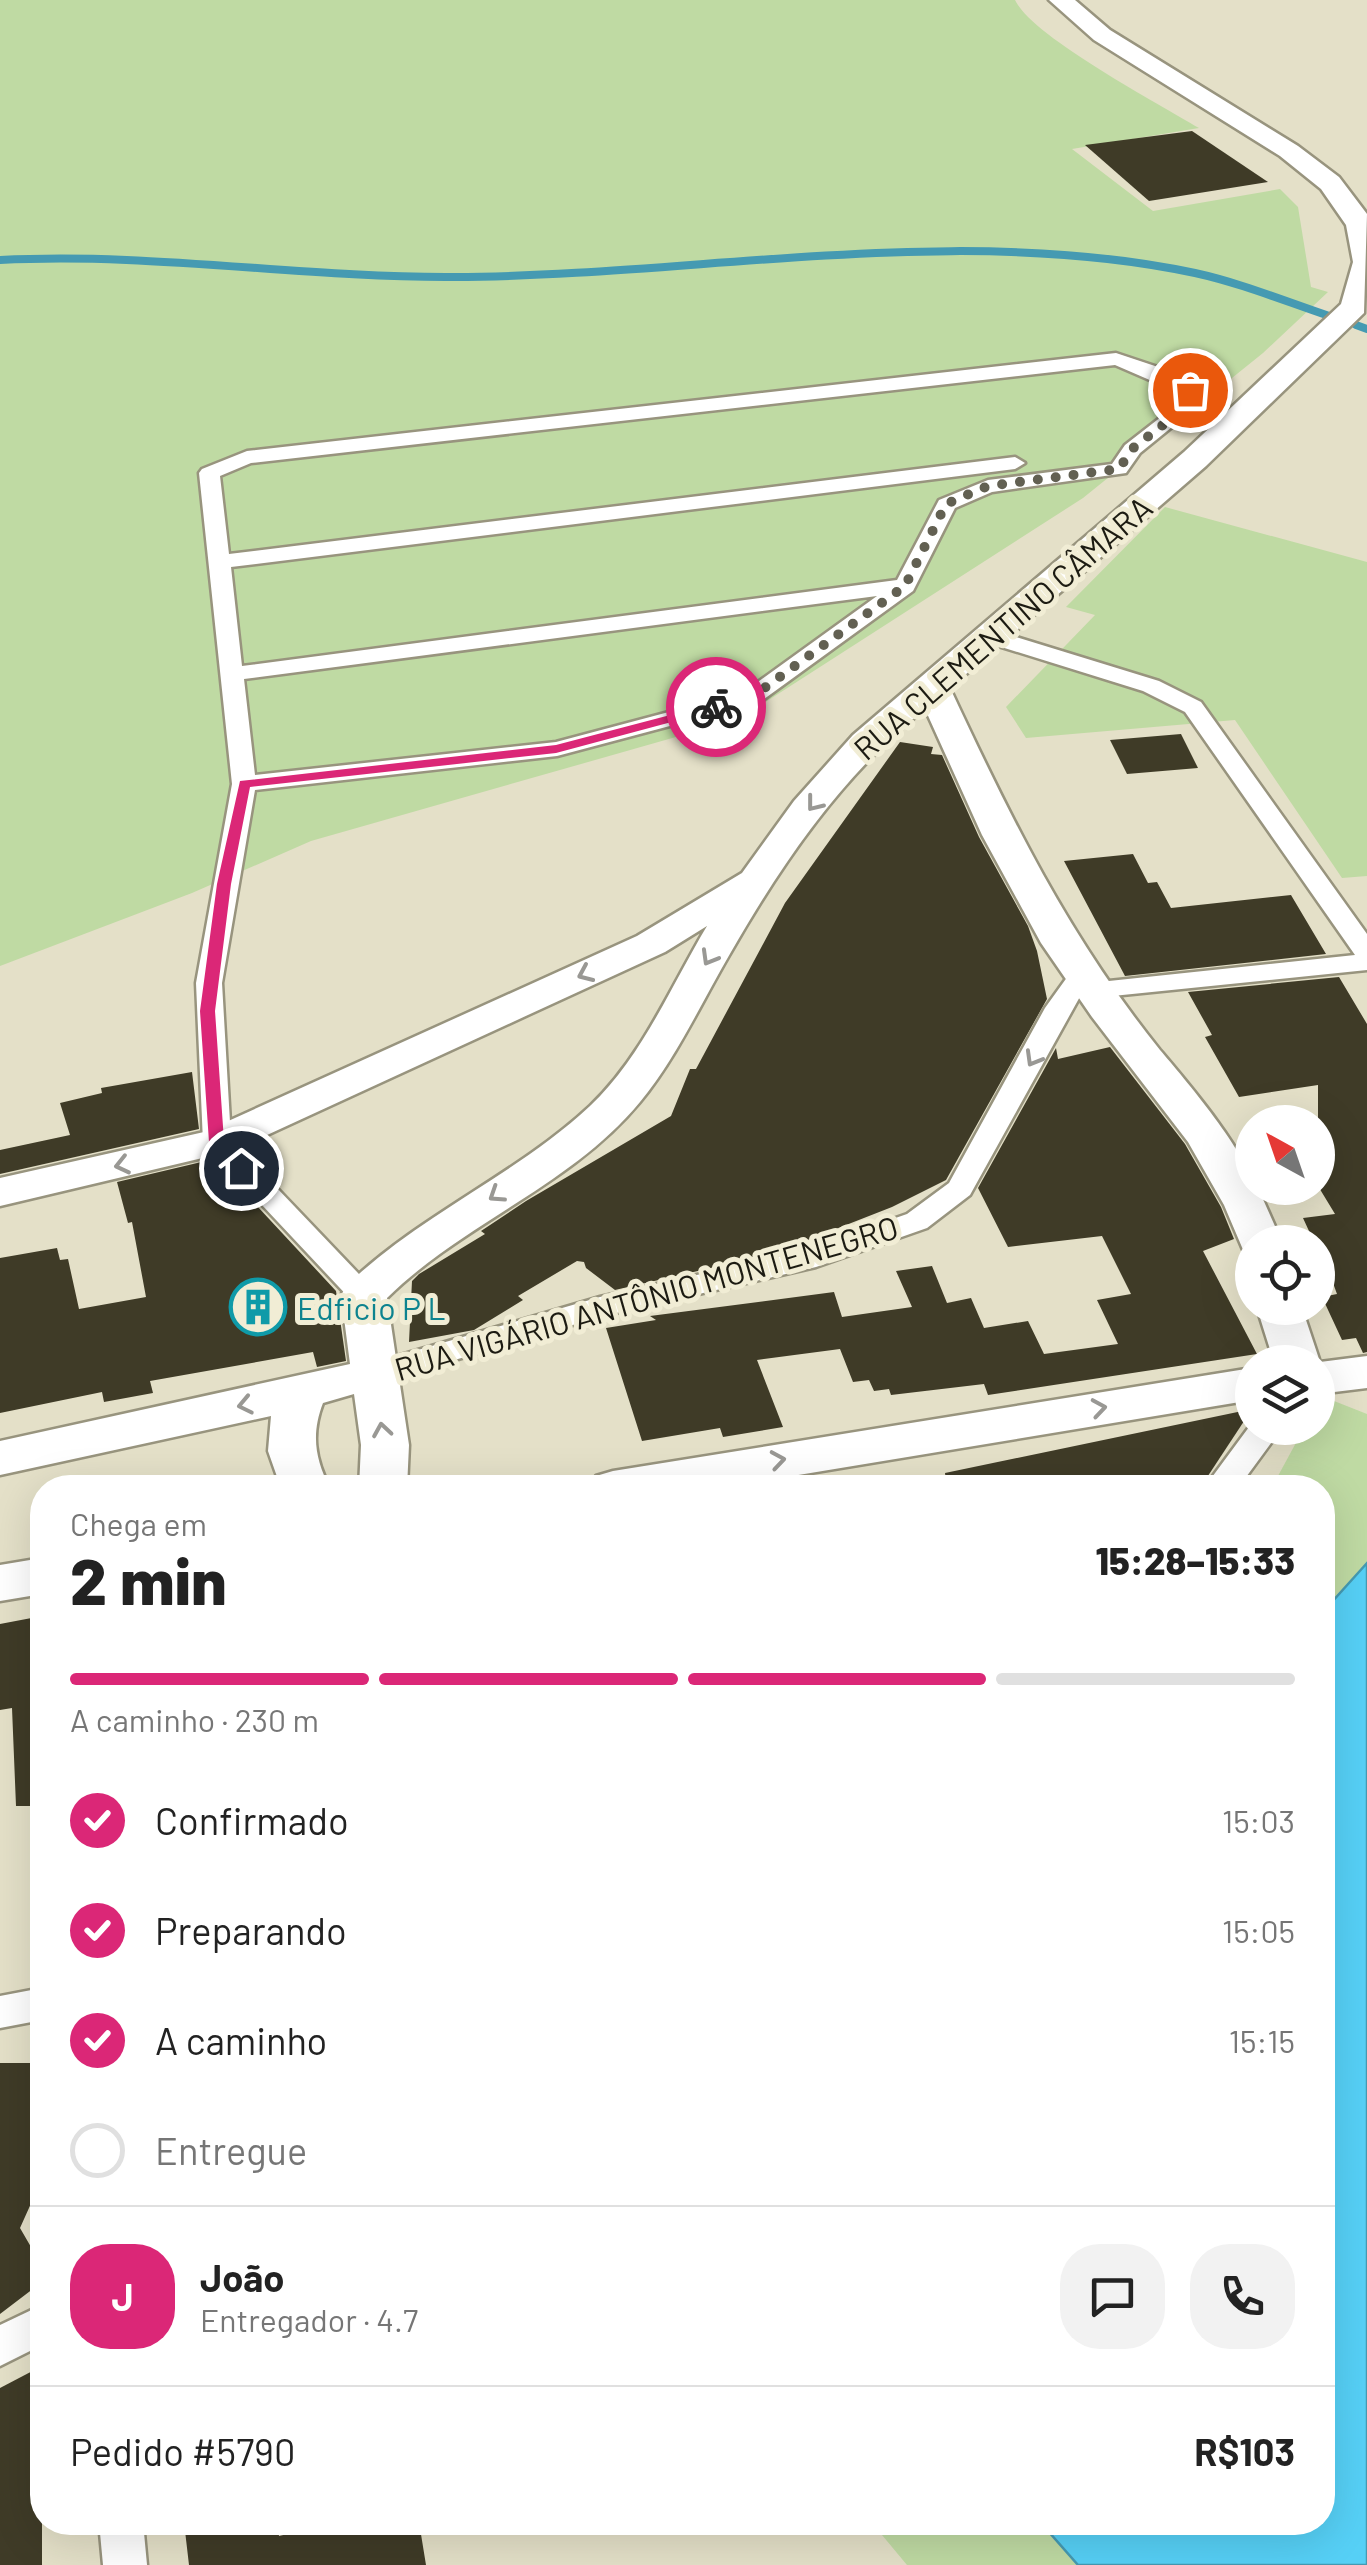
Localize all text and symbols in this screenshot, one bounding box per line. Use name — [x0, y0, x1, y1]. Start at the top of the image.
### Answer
pin — [1148, 348, 1233, 433]
icon: bag — [1163, 363, 1218, 418]
street label: RUA CLEMENTINO CÂMARA — [845, 487, 1159, 767]
courier — [666, 657, 766, 757]
icon: bike — [689, 680, 744, 735]
one-way arrow — [808, 792, 825, 810]
one-way arrow — [702, 947, 721, 965]
one-way arrow — [577, 961, 595, 981]
one-way arrow — [1025, 1048, 1045, 1066]
north arrow — [1235, 1105, 1335, 1205]
map controls — [1235, 1105, 1335, 1445]
pin — [199, 1126, 284, 1211]
icon: home — [214, 1141, 269, 1196]
one-way arrow — [114, 1153, 131, 1174]
one-way arrow — [488, 1183, 506, 1202]
street label: RUA VIGÁRIO ANTÔNIO MONTENEGRO — [390, 1207, 902, 1387]
button: locate — [1235, 1225, 1335, 1325]
building icon: Edficio P L — [228, 1277, 288, 1337]
place label: Edficio P L — [297, 1288, 446, 1326]
button: layers — [1235, 1345, 1335, 1445]
one-way arrow — [237, 1393, 254, 1414]
one-way arrow — [1091, 1398, 1107, 1419]
one-way arrow — [373, 1422, 394, 1438]
one-way arrow — [770, 1451, 786, 1472]
text: Chega em — [70, 1504, 207, 1542]
text: 15:28–15:33 — [1096, 1537, 1295, 1583]
text: 2 min — [70, 1540, 227, 1618]
text: A caminho · 230 m — [70, 1700, 319, 1738]
icon: check — [70, 1793, 125, 1848]
text: Confirmado — [155, 1797, 349, 1843]
text: 15:03 — [1222, 1801, 1295, 1839]
icon: check — [70, 1903, 125, 1958]
text: Preparando — [155, 1907, 347, 1953]
text: 15:05 — [1222, 1911, 1295, 1949]
icon: check — [70, 2013, 125, 2068]
text: A caminho — [155, 2017, 327, 2063]
text: 15:15 — [1229, 2021, 1295, 2059]
text: Entregue — [155, 2127, 307, 2173]
button: chat — [1060, 2244, 1165, 2349]
button: phone — [1190, 2244, 1295, 2349]
text: João — [200, 2254, 284, 2300]
text: J — [111, 2273, 134, 2319]
text: Entregador · 4.7 — [200, 2300, 418, 2338]
text: Pedido #5790 — [70, 2428, 295, 2474]
text: R$103 — [1194, 2428, 1295, 2474]

